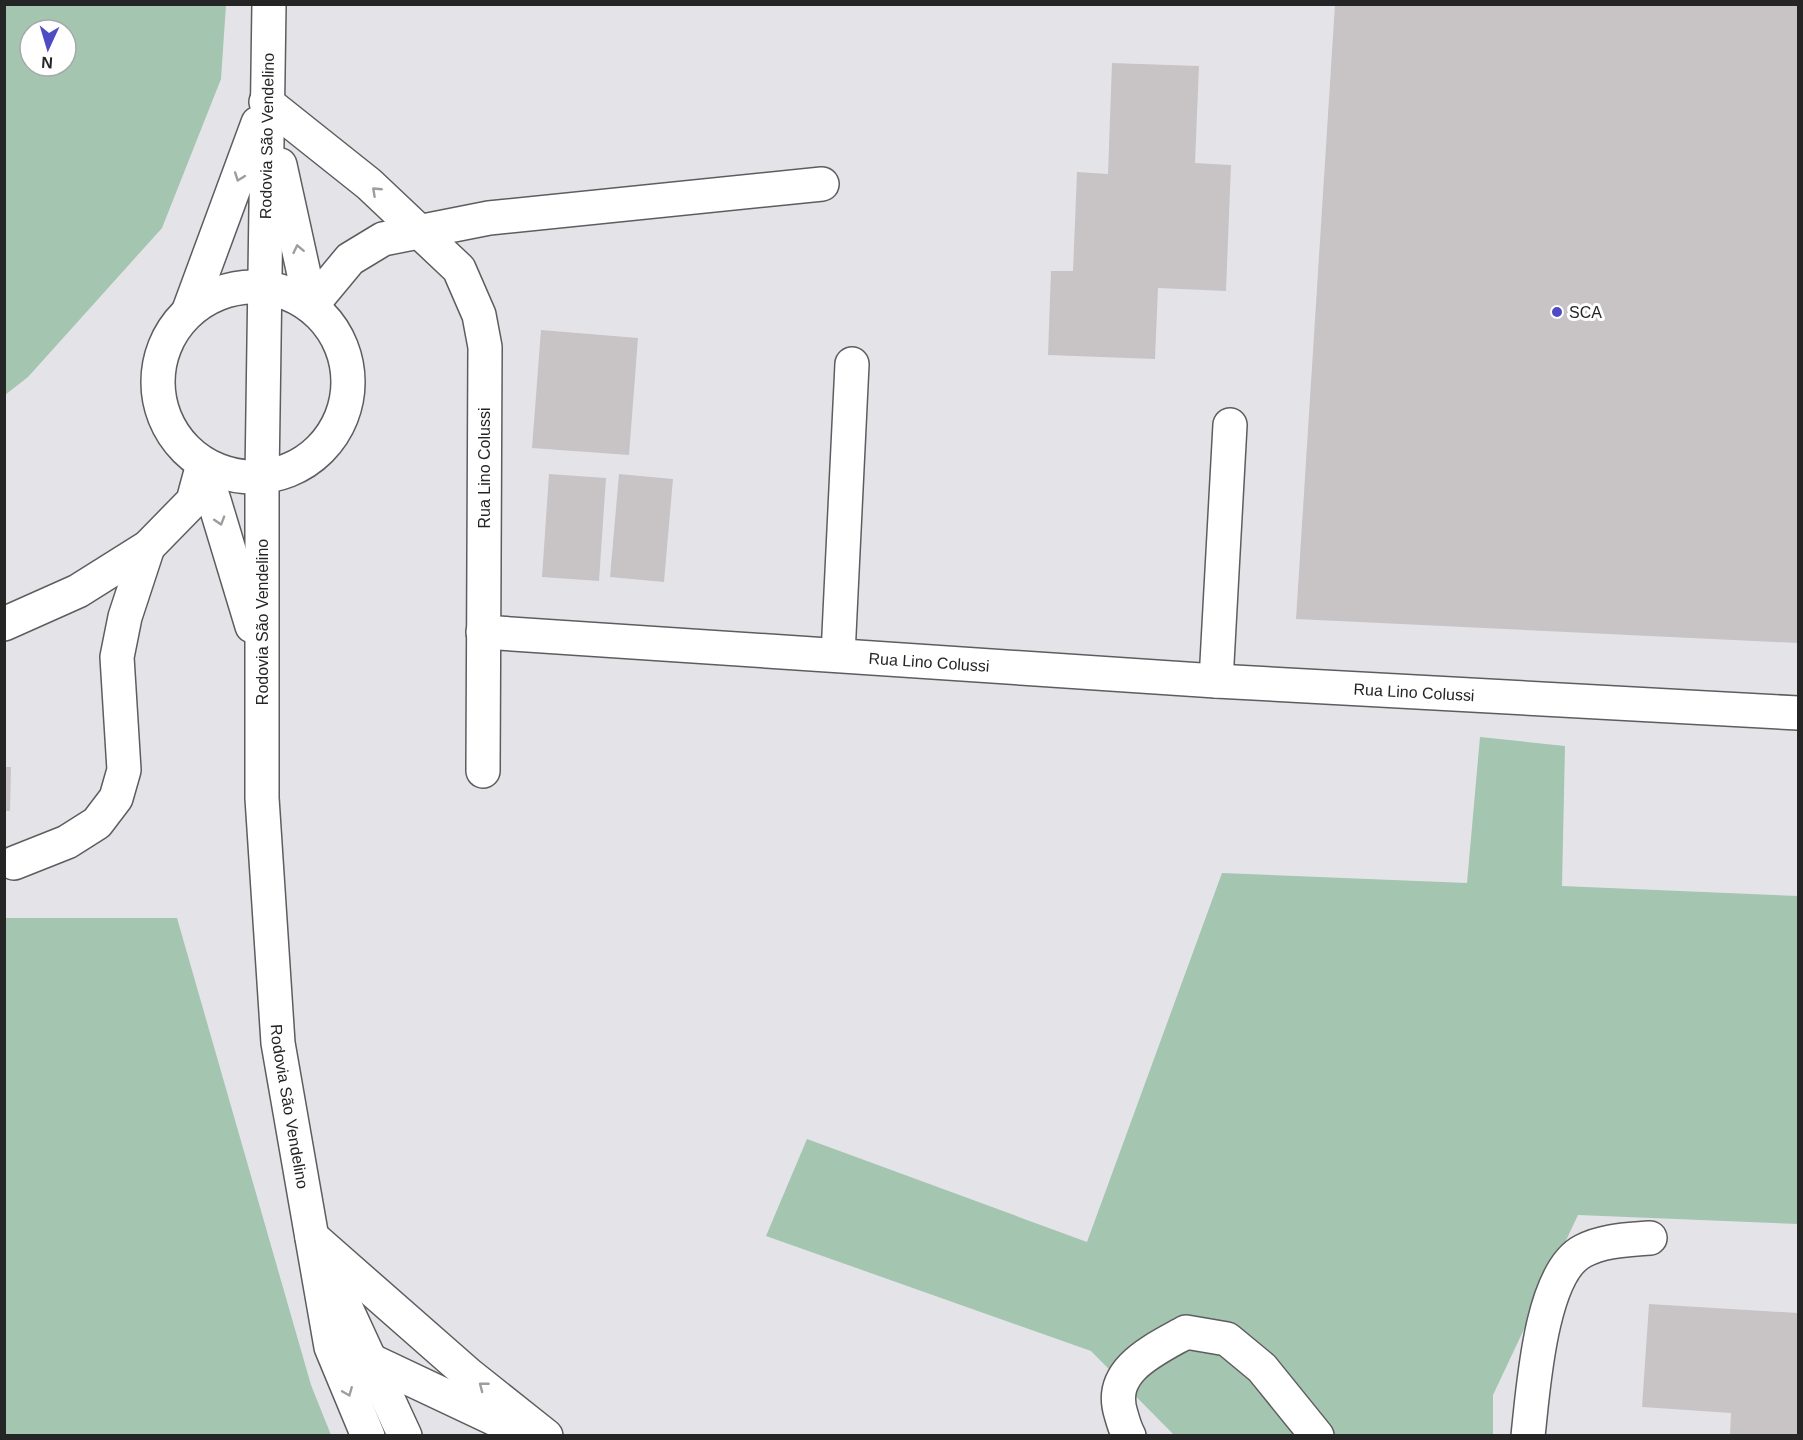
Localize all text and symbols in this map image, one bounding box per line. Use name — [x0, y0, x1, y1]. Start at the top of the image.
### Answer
north arrow — [18, 18, 78, 78]
street label: Rodovia São Vendelino — [257, 53, 277, 219]
text: N — [41, 54, 53, 71]
one-way arrow — [233, 171, 246, 182]
one-way arrow — [373, 187, 383, 198]
one-way arrow — [293, 244, 306, 254]
place label: SCA — [1569, 304, 1602, 321]
marker: SCA — [1550, 305, 1564, 319]
street label: Rua Lino Colussi — [476, 408, 493, 528]
one-way arrow — [213, 515, 225, 525]
street label: Rodovia São Vendelino — [254, 539, 271, 705]
street label: Rua Lino Colussi — [868, 649, 990, 674]
street label: Rua Lino Colussi — [1353, 680, 1475, 704]
street label: Rodovia São Vendelino — [268, 1024, 312, 1190]
one-way arrow — [479, 1383, 490, 1394]
one-way arrow — [341, 1386, 353, 1397]

